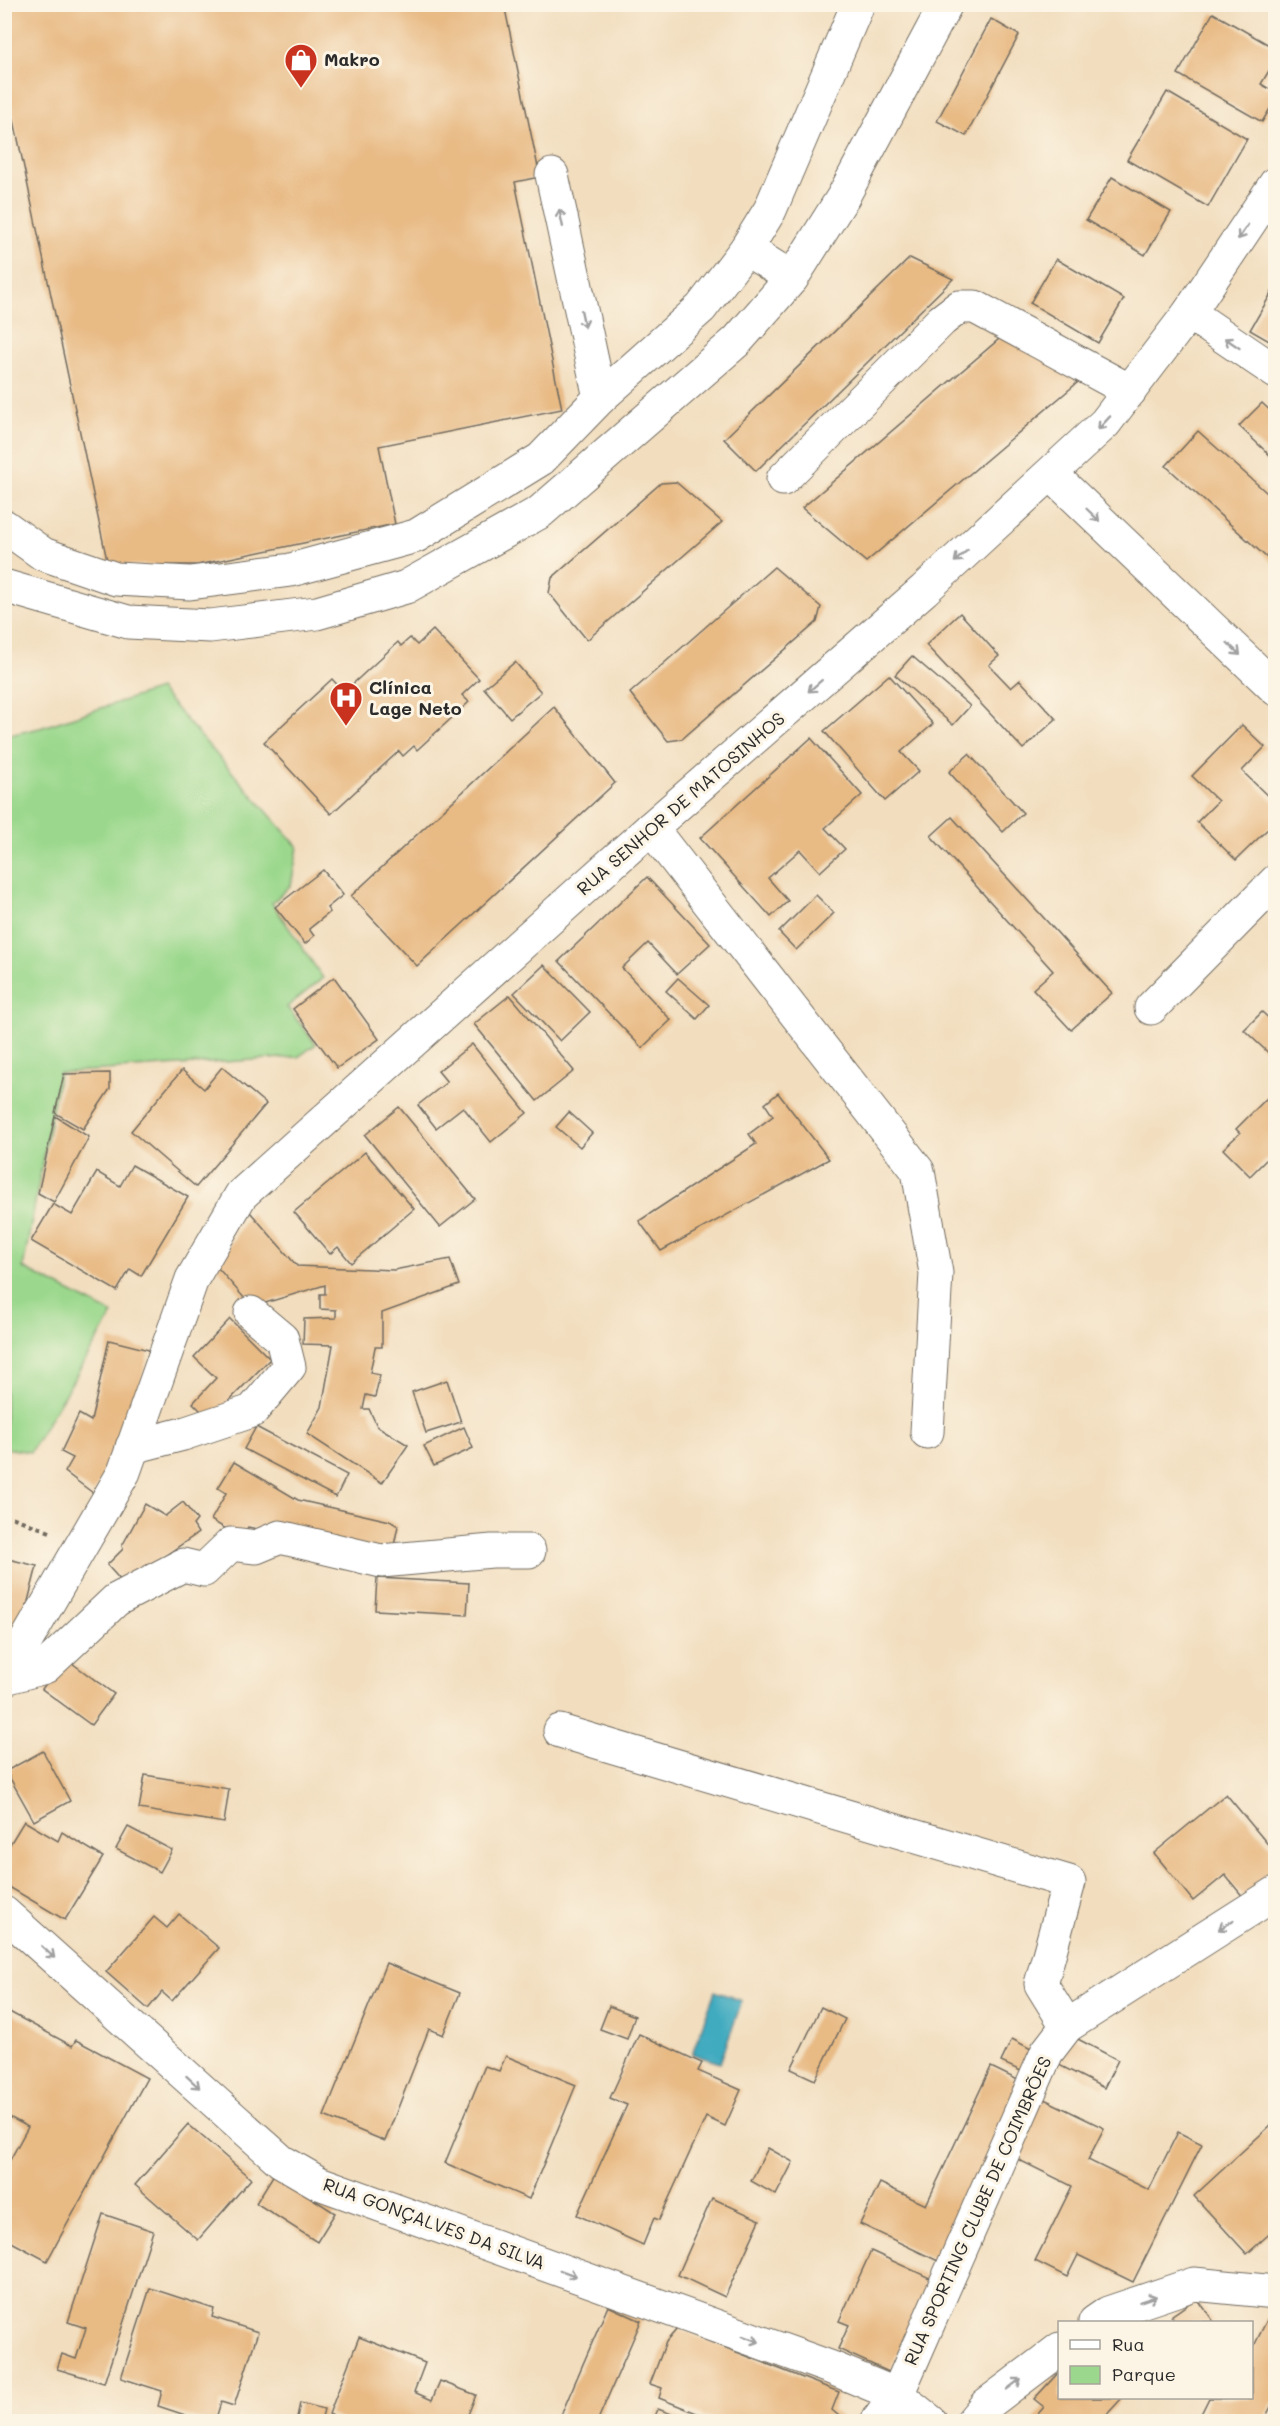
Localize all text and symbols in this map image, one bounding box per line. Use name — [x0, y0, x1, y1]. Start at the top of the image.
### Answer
shop icon: Makro — [283, 42, 319, 89]
place label: Makro — [324, 47, 380, 71]
one-way arrow — [555, 209, 566, 229]
one-way arrow — [1237, 223, 1249, 240]
one-way arrow — [578, 309, 589, 329]
one-way arrow — [1224, 337, 1241, 349]
one-way arrow — [1097, 416, 1111, 431]
one-way arrow — [1086, 507, 1101, 522]
one-way arrow — [954, 549, 969, 563]
one-way arrow — [1226, 642, 1241, 656]
place label: Clínica Lage Neto — [369, 675, 462, 720]
one-way arrow — [807, 679, 823, 692]
hospital icon: Clínica Lage Neto — [328, 680, 364, 727]
street label: RUA SENHOR DE MATOSINHOS — [571, 706, 789, 900]
one-way arrow — [1218, 1919, 1235, 1931]
one-way arrow — [40, 1945, 55, 1959]
street label: RUA SPORTING CLUBE DE COIMBRÕES — [898, 2052, 1056, 2369]
one-way arrow — [186, 2075, 201, 2089]
street label: RUA GONÇALVES DA SILVA — [320, 2172, 549, 2274]
one-way arrow — [558, 2268, 577, 2279]
one-way arrow — [1138, 2293, 1157, 2304]
legend — [1058, 2321, 1253, 2399]
text: Rua — [1112, 2332, 1145, 2356]
one-way arrow — [741, 2334, 760, 2345]
text: Parque — [1112, 2362, 1176, 2386]
one-way arrow — [1006, 2377, 1022, 2390]

